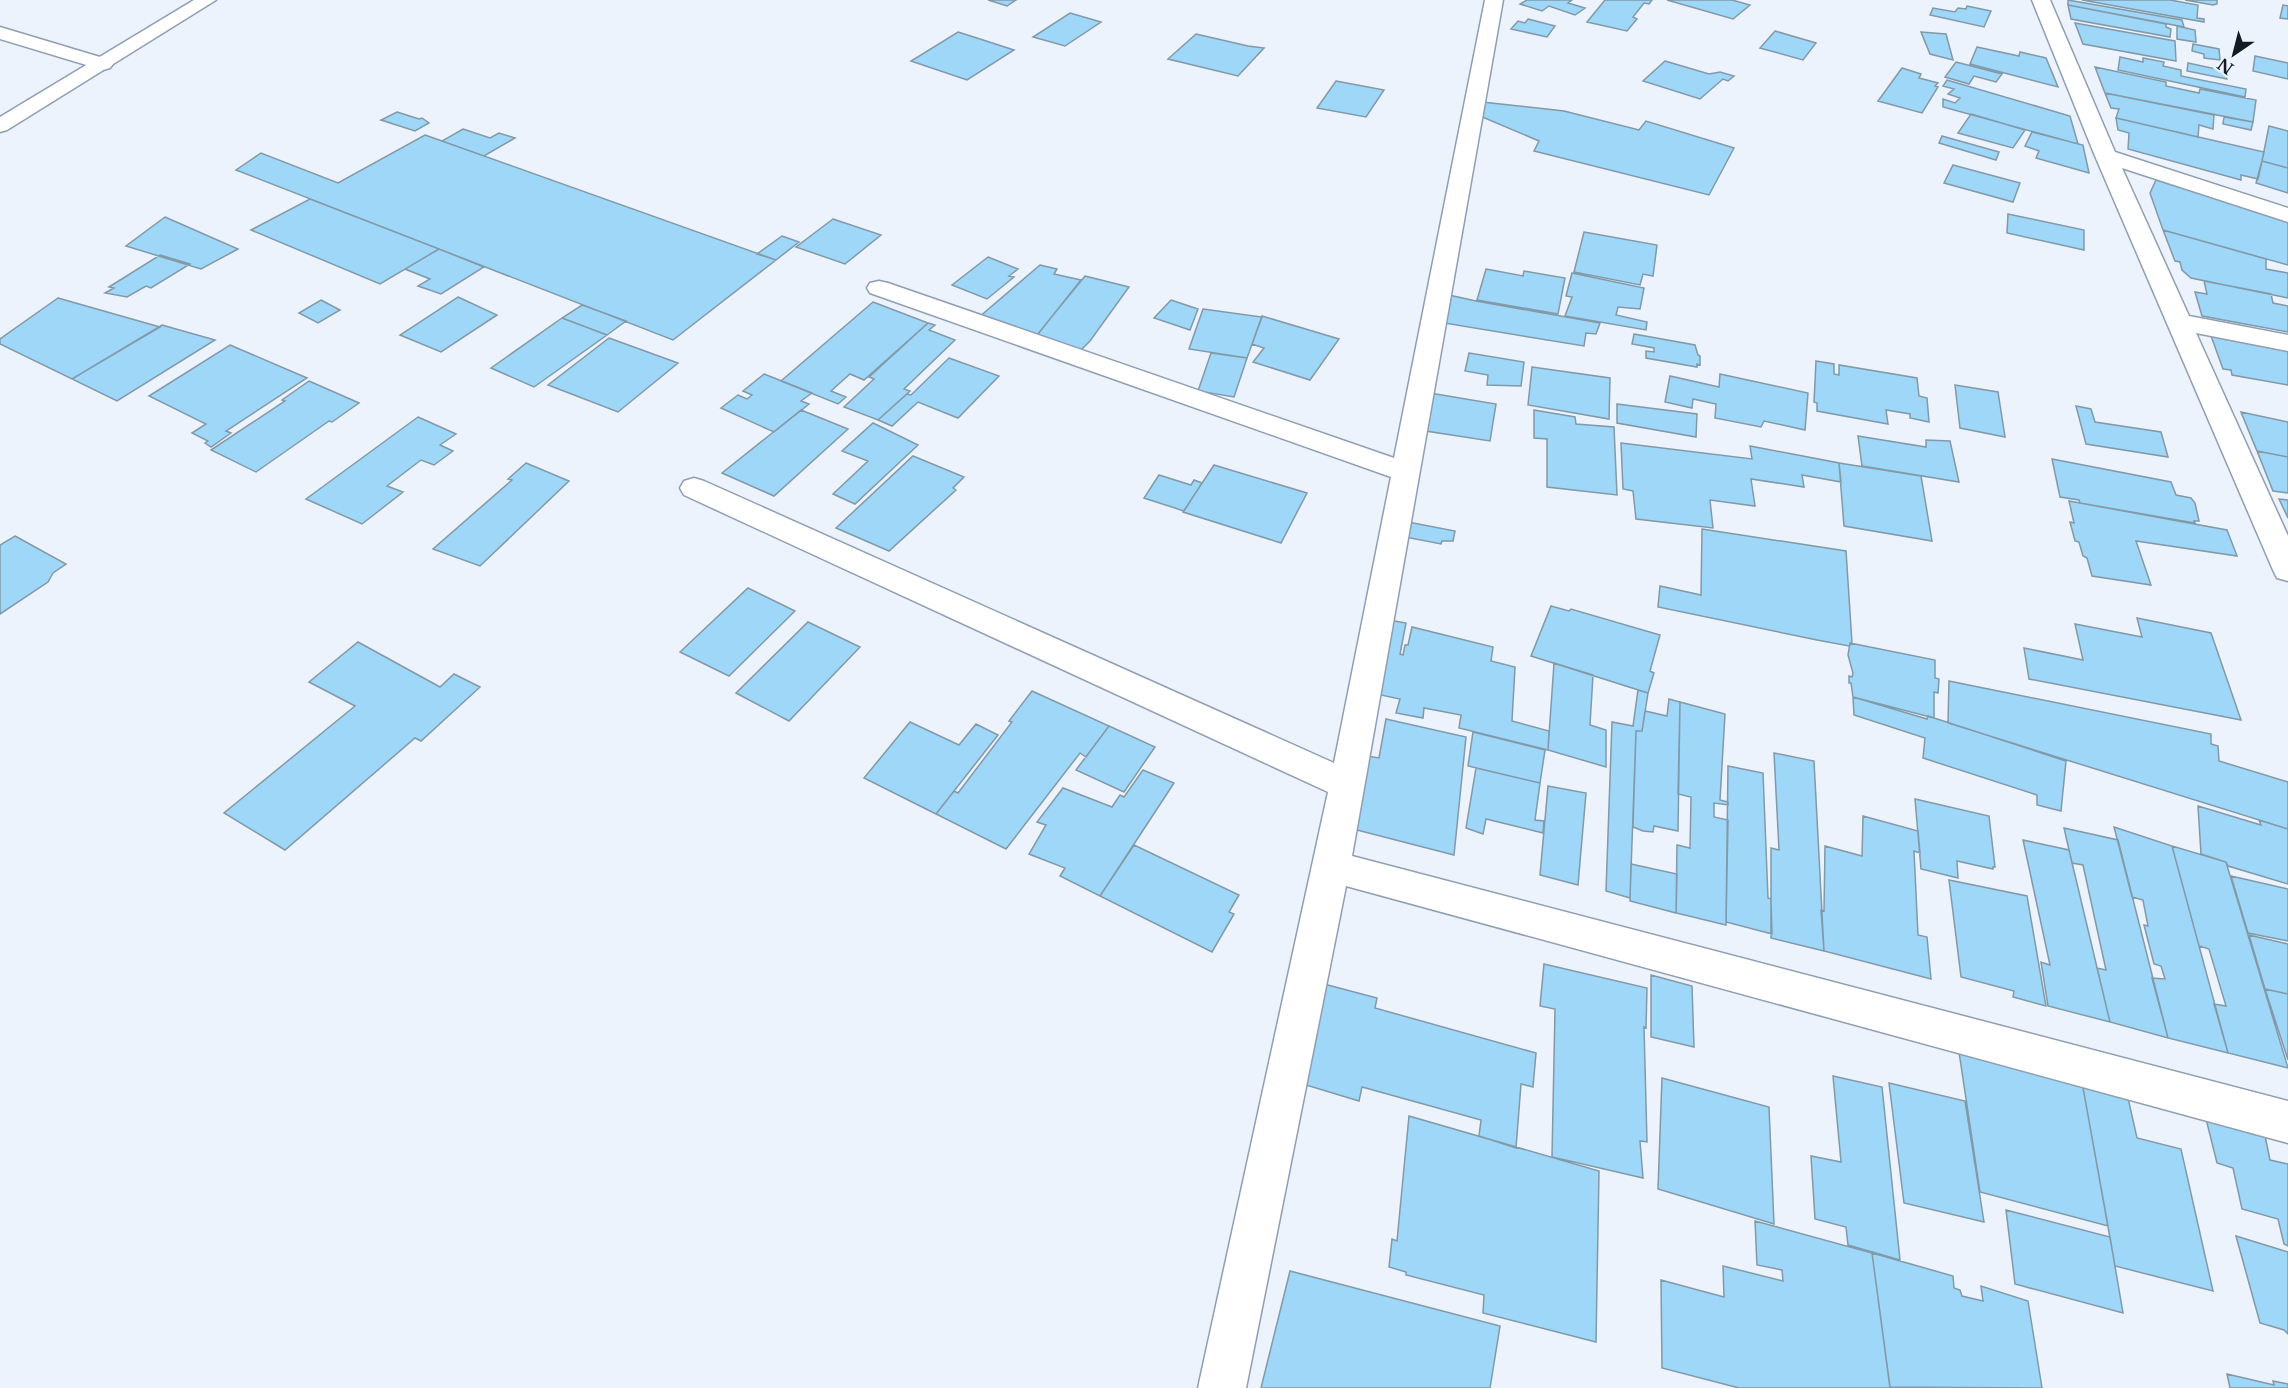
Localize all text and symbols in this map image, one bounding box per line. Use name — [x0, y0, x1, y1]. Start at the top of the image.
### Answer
north arrow — [2204, 24, 2264, 84]
text: N — [2213, 54, 2237, 79]

